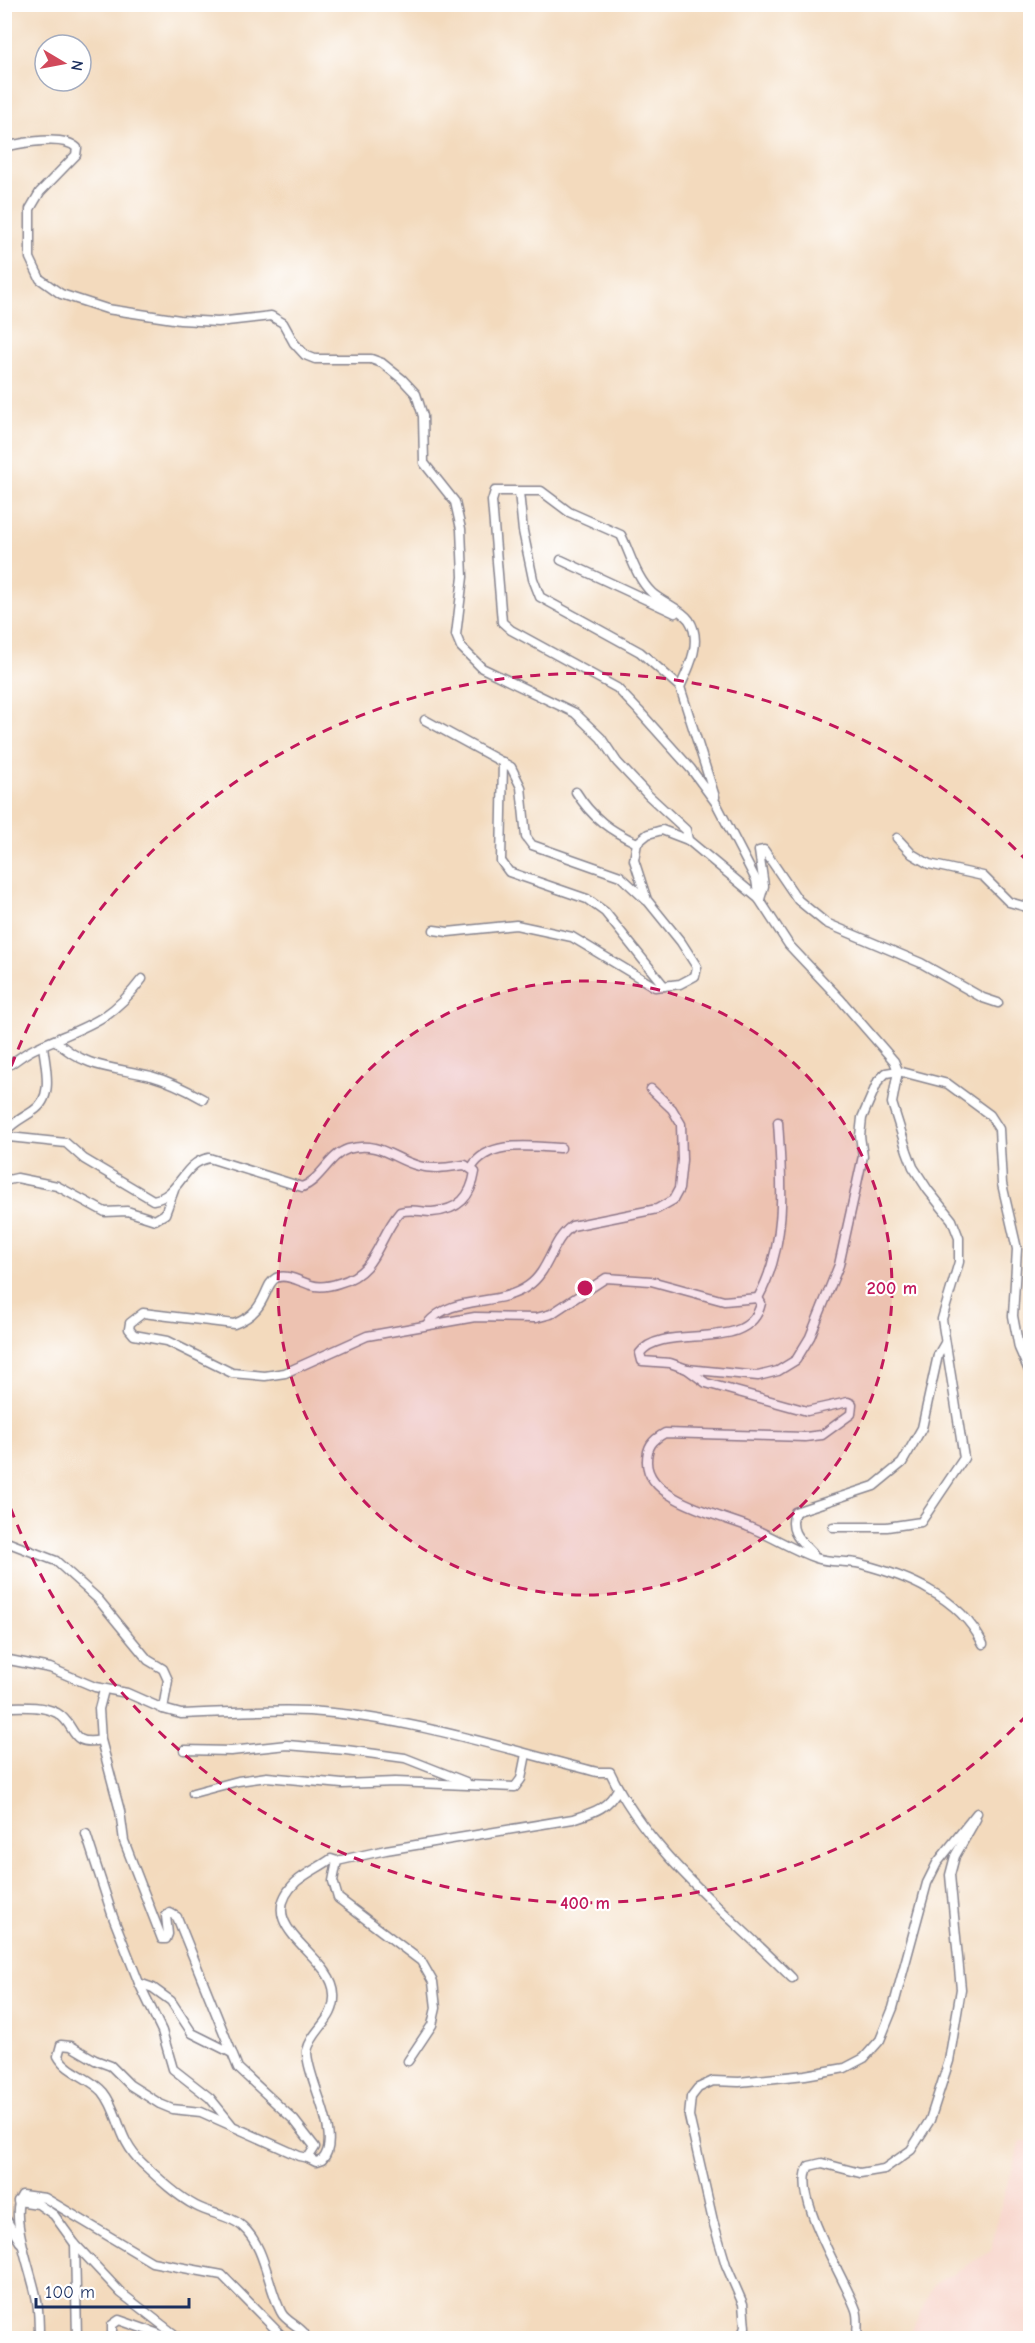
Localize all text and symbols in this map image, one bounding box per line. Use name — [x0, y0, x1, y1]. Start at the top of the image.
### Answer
north arrow — [33, 33, 93, 93]
text: N — [67, 59, 87, 72]
centre of rings — [575, 1278, 595, 1298]
text: 200 m — [867, 1278, 917, 1299]
text: 400 m — [560, 1893, 610, 1914]
scale bar — [36, 2271, 189, 2309]
text: 100 m — [45, 2282, 95, 2303]

